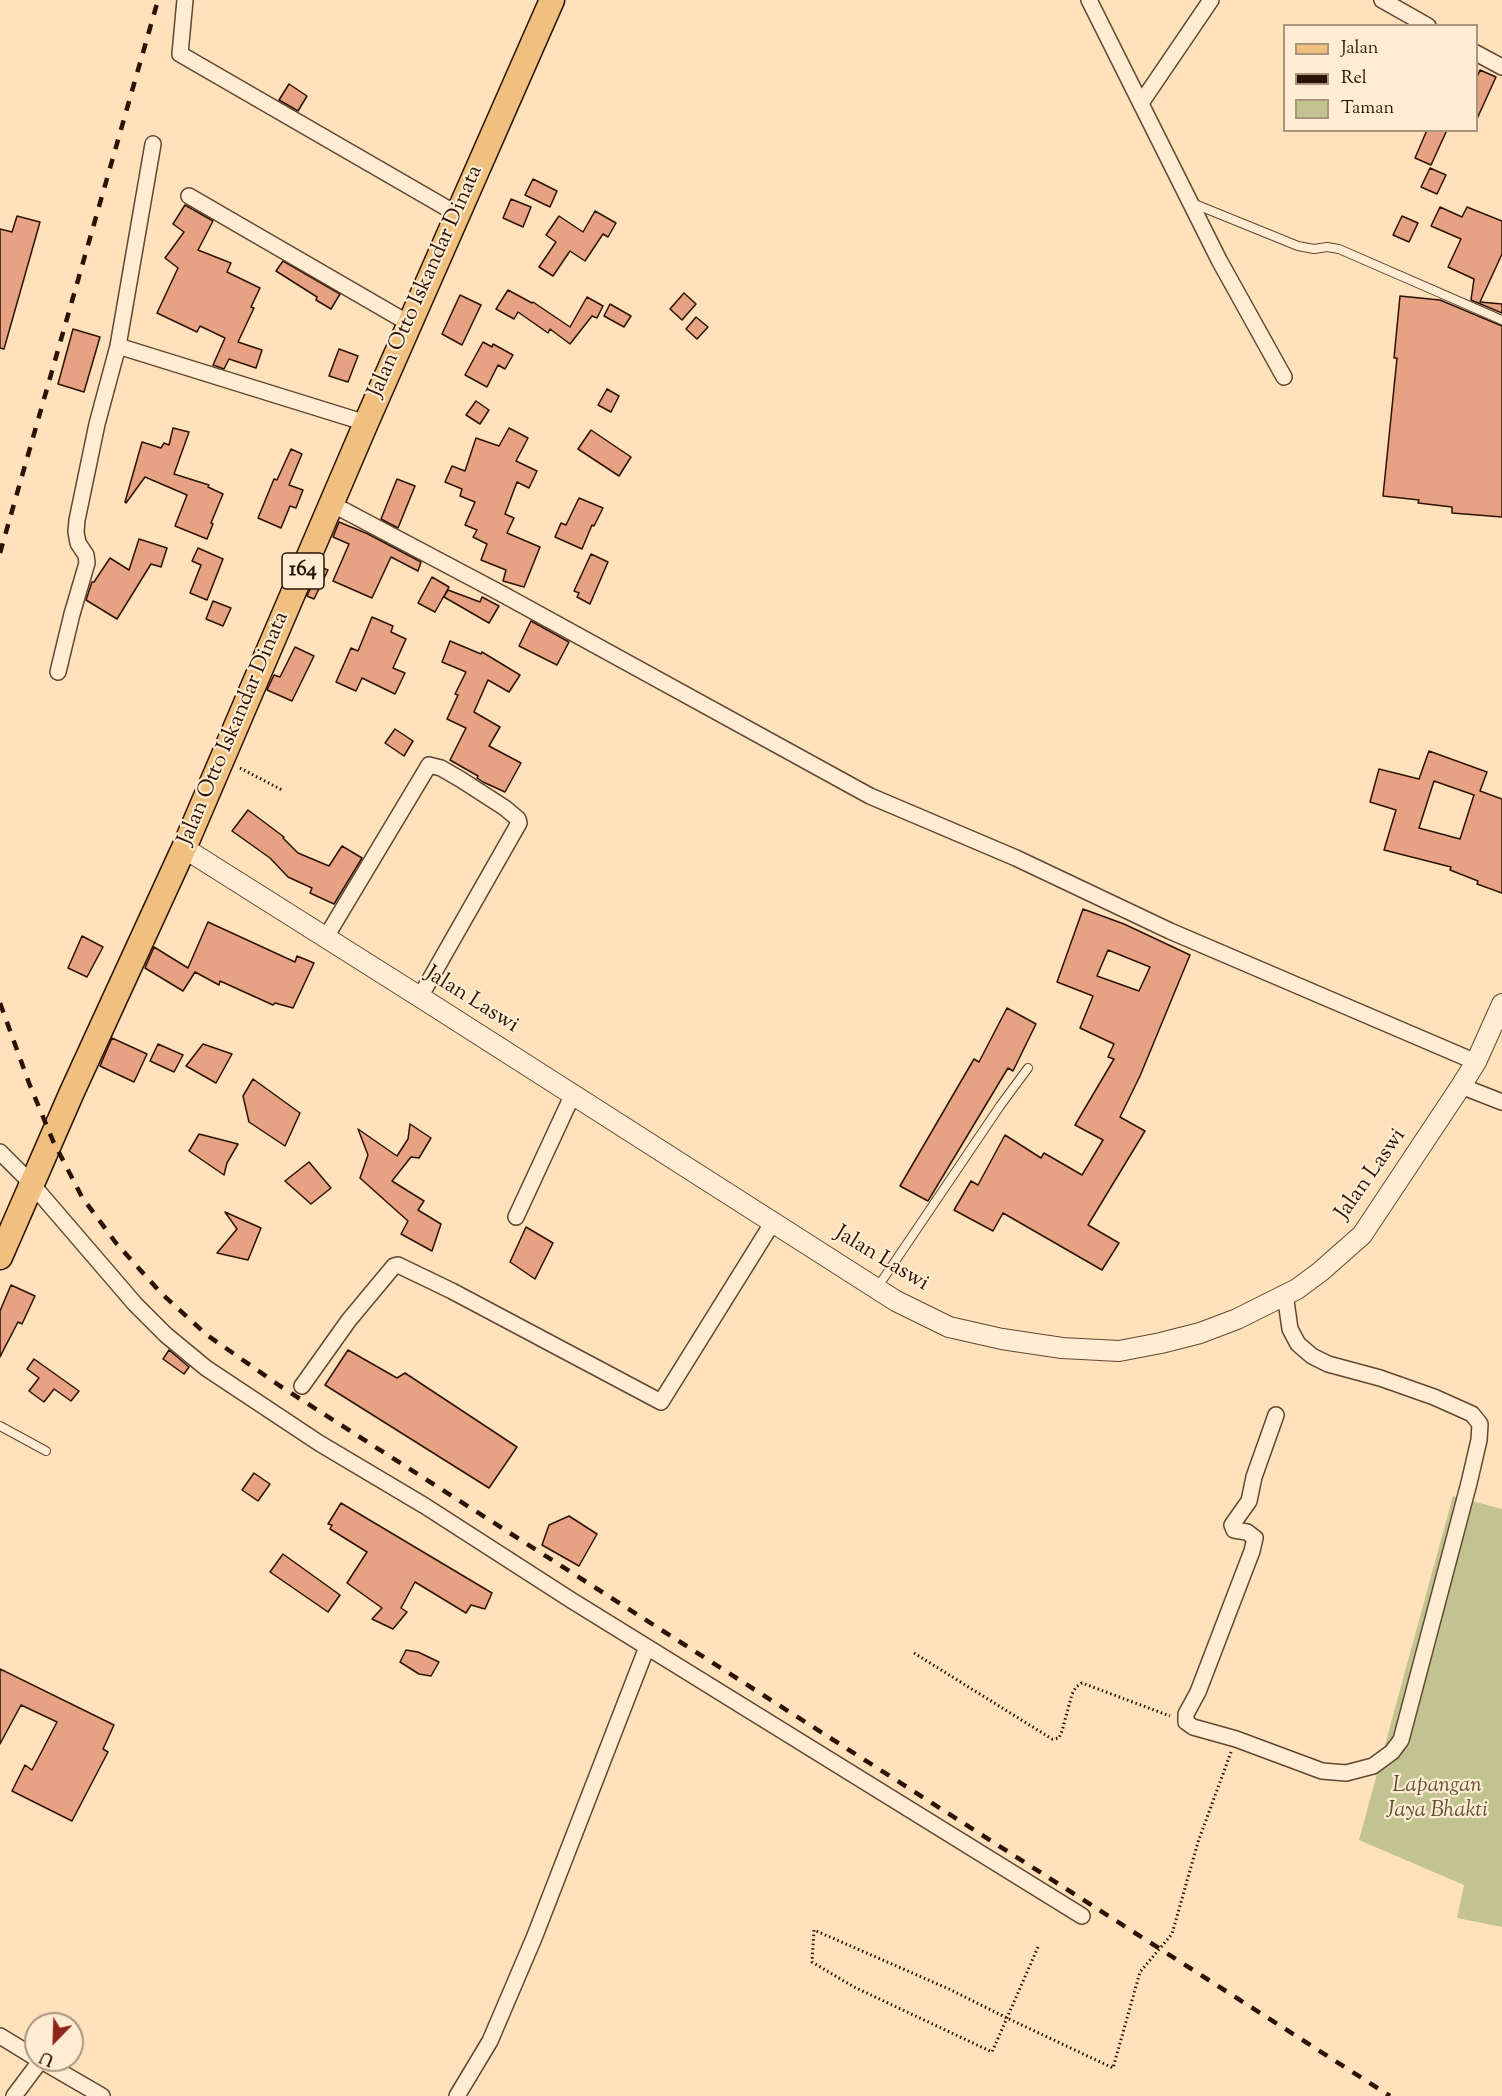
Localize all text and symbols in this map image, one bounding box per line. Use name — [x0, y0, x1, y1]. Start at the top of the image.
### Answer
legend — [1283, 24, 1478, 132]
text: Jalan — [1341, 36, 1378, 62]
text: Rel — [1341, 66, 1367, 92]
text: Taman — [1341, 96, 1394, 122]
street label: Jalan Otto Iskandar Dinata — [364, 162, 490, 402]
road number: 164 — [282, 553, 324, 589]
street label: Jalan Otto Iskandar Dinata — [174, 608, 296, 850]
street label: Jalan Laswi — [419, 962, 523, 1040]
street label: Jalan Laswi — [1331, 1124, 1413, 1226]
street label: Jalan Laswi — [829, 1222, 933, 1298]
park label: Lapangan Jaya Bhakti — [1386, 1774, 1488, 1826]
north arrow — [24, 2012, 84, 2072]
text: U — [37, 2044, 58, 2070]

